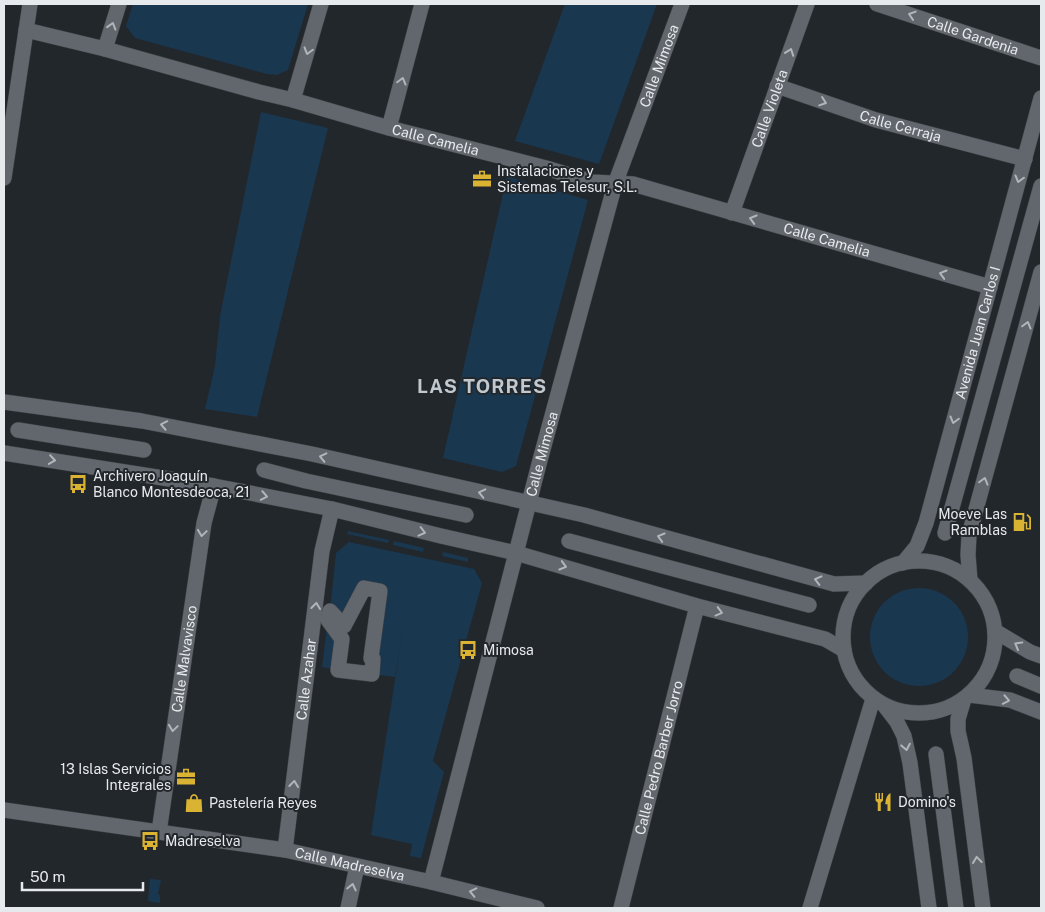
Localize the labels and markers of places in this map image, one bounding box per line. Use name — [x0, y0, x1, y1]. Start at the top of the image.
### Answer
place label: Instalaciones y Sistemas Telesur, S.L. — [497, 163, 637, 195]
office icon: Instalaciones y Sistemas Telesur, S.L. — [471, 168, 493, 190]
place label: Archivero Joaquín Blanco Montesdeoca, 21 — [93, 468, 250, 500]
bus stop icon: Archivero Joaquín Blanco Montesdeoca, 21 — [67, 473, 89, 495]
place label: Moeve Las Ramblas — [938, 506, 1007, 538]
fuel station icon: Moeve Las Ramblas — [1011, 511, 1033, 533]
bus stop icon: Mimosa — [457, 639, 479, 661]
place label: Mimosa — [483, 642, 534, 658]
place label: 13 Islas Servicios Integrales — [60, 761, 171, 793]
office icon: 13 Islas Servicios Integrales — [175, 766, 197, 788]
restaurant icon: Domino's — [872, 791, 894, 813]
shop icon: Pastelería Reyes — [183, 792, 205, 814]
place label: Domino's — [898, 794, 956, 810]
place label: Pastelería Reyes — [209, 795, 317, 811]
bus stop icon: Madreselva — [139, 830, 161, 852]
place label: Madreselva — [165, 833, 240, 849]

